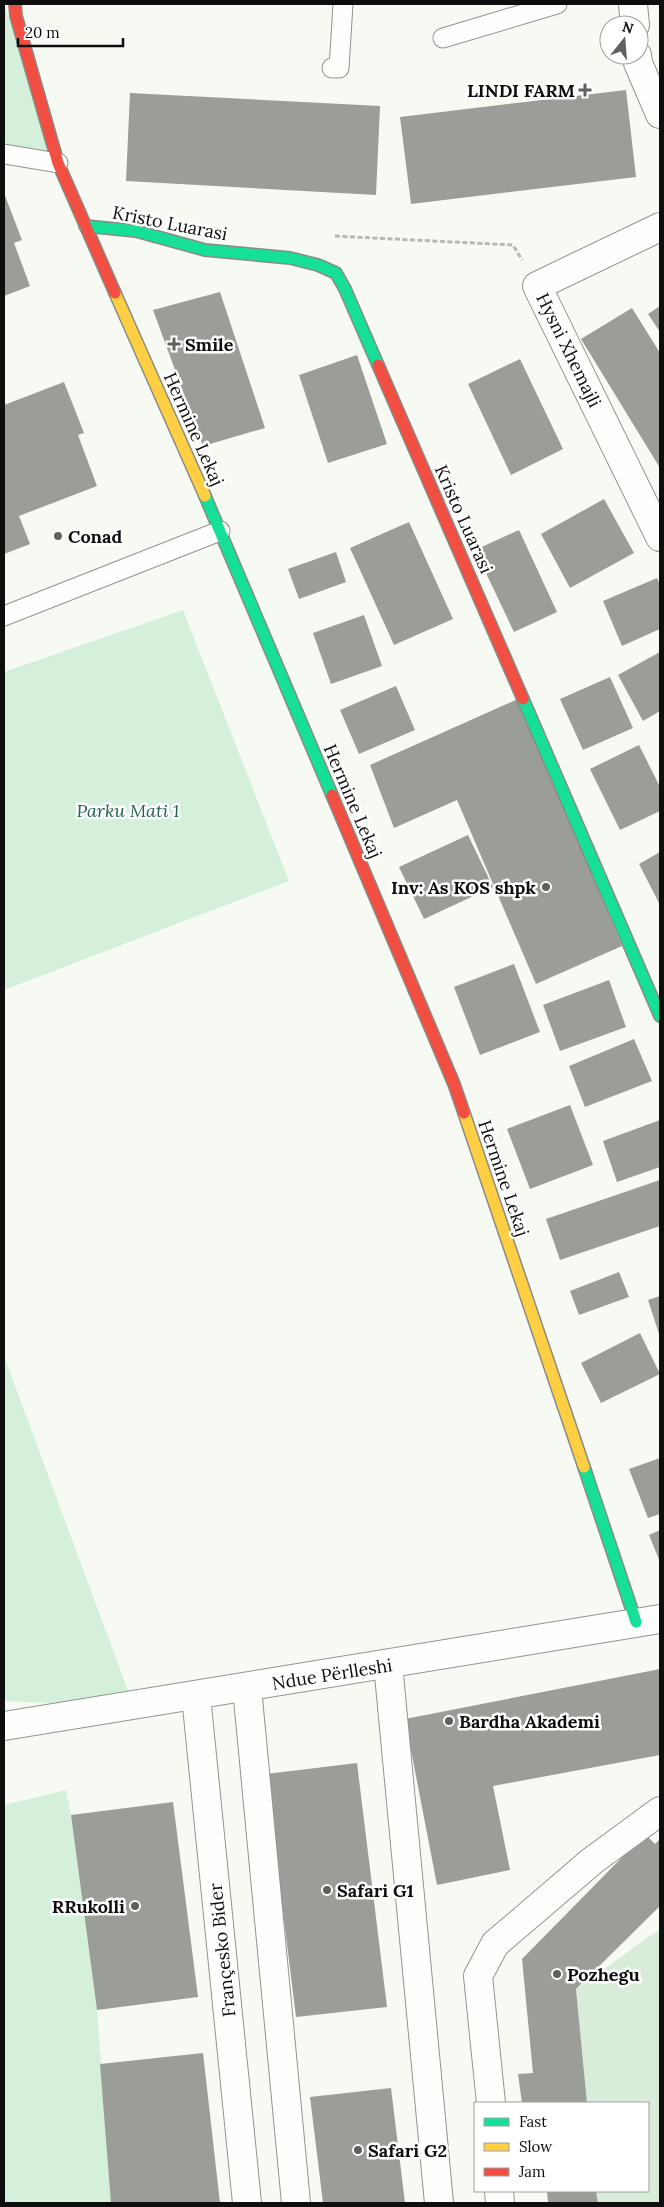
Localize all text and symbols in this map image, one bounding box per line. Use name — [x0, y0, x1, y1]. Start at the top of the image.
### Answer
scale bar — [18, 15, 122, 47]
north arrow — [599, 15, 649, 65]
text: N — [620, 17, 636, 38]
text: 20 m — [25, 23, 60, 42]
place label: LINDI FARM — [467, 79, 575, 102]
marker: LINDI FARM — [579, 84, 591, 96]
street label: Kristo Luarasi — [111, 201, 229, 245]
street label: Hysni Xhemajli — [531, 289, 607, 411]
place label: Smile — [185, 333, 234, 356]
marker: Smile — [167, 337, 181, 351]
street label: Hermine Lekaj — [159, 369, 229, 489]
street label: Kristo Luarasi — [430, 461, 498, 577]
place label: Conad — [68, 525, 122, 548]
marker: Conad — [52, 530, 64, 542]
street label: Hermine Lekaj — [319, 741, 387, 861]
park label: Parku Mati 1 — [77, 799, 179, 822]
place label: Inv: As KOS shpk — [391, 876, 536, 899]
marker: Inv: As KOS shpk — [540, 881, 552, 893]
street label: Hermine Lekaj — [473, 1117, 535, 1239]
street label: Ndue Përlleshi — [270, 1653, 394, 1695]
place label: Bardha Akademi — [459, 1710, 600, 1733]
marker: Bardha Akademi — [443, 1715, 455, 1727]
place label: Safari G1 — [337, 1879, 414, 1902]
street label: Françesko Bider — [204, 1882, 240, 2018]
marker: Safari G1 — [321, 1884, 333, 1896]
place label: RRukolli — [52, 1895, 125, 1918]
marker: RRukolli — [129, 1900, 141, 1912]
place label: Pozhegu — [567, 1963, 640, 1986]
marker: Pozhegu — [551, 1968, 563, 1980]
legend — [474, 2102, 649, 2192]
text: Fast — [519, 2112, 547, 2131]
text: Slow — [519, 2137, 552, 2156]
place label: Safari G2 — [368, 2139, 447, 2162]
marker: Safari G2 — [352, 2144, 364, 2156]
text: Jam — [518, 2162, 546, 2181]

